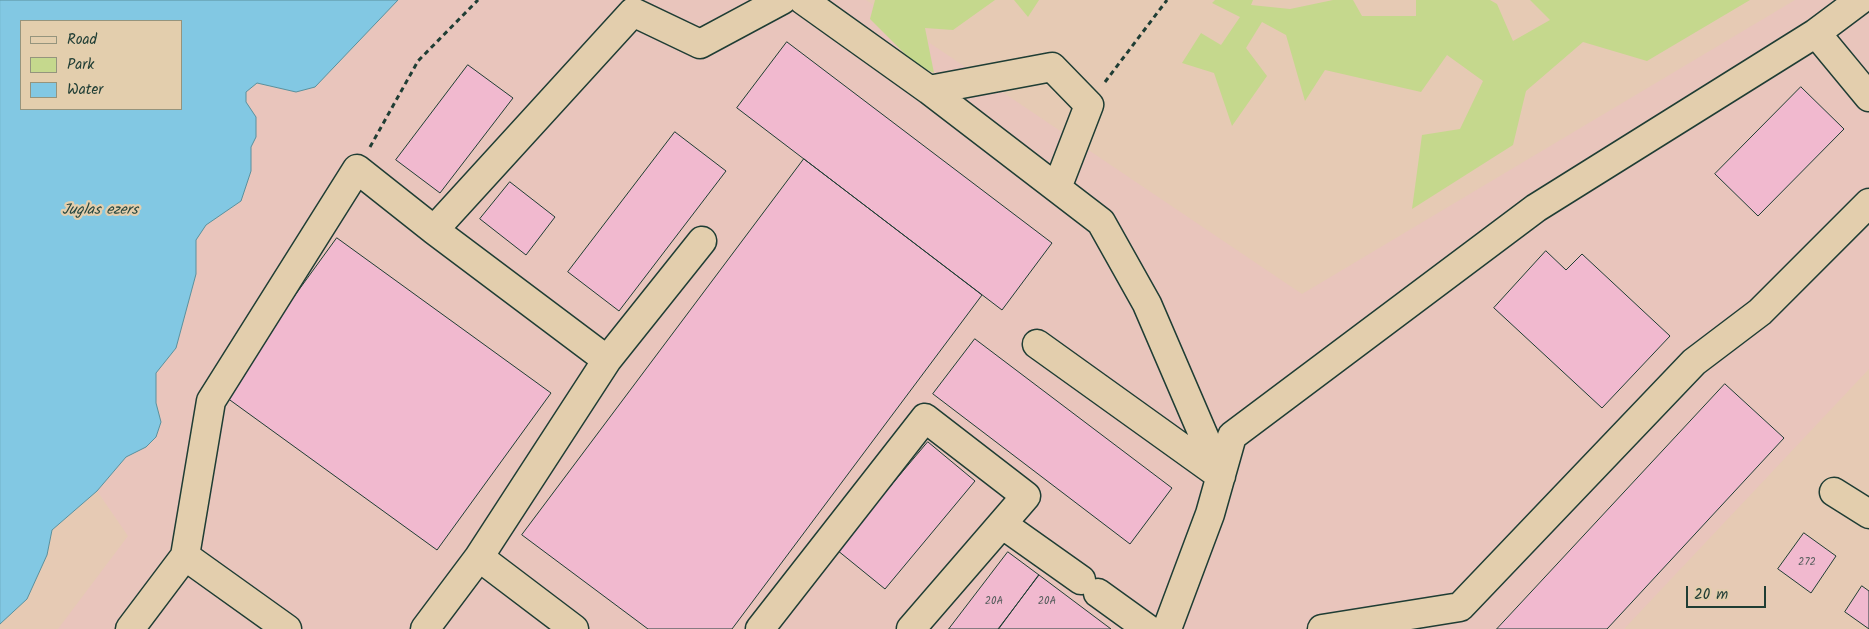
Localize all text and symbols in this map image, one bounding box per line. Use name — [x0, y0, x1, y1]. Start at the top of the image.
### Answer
legend — [20, 20, 182, 110]
text: Road — [67, 28, 97, 52]
text: Park — [67, 53, 94, 77]
text: Water — [67, 78, 103, 102]
water label: Juglas ezers — [62, 202, 138, 220]
house number: 272 — [1798, 556, 1816, 570]
scale bar — [1689, 576, 1769, 608]
text: 20 m — [1694, 583, 1728, 607]
house number: 20A — [985, 595, 1003, 609]
house number: 20A — [1038, 595, 1056, 609]

